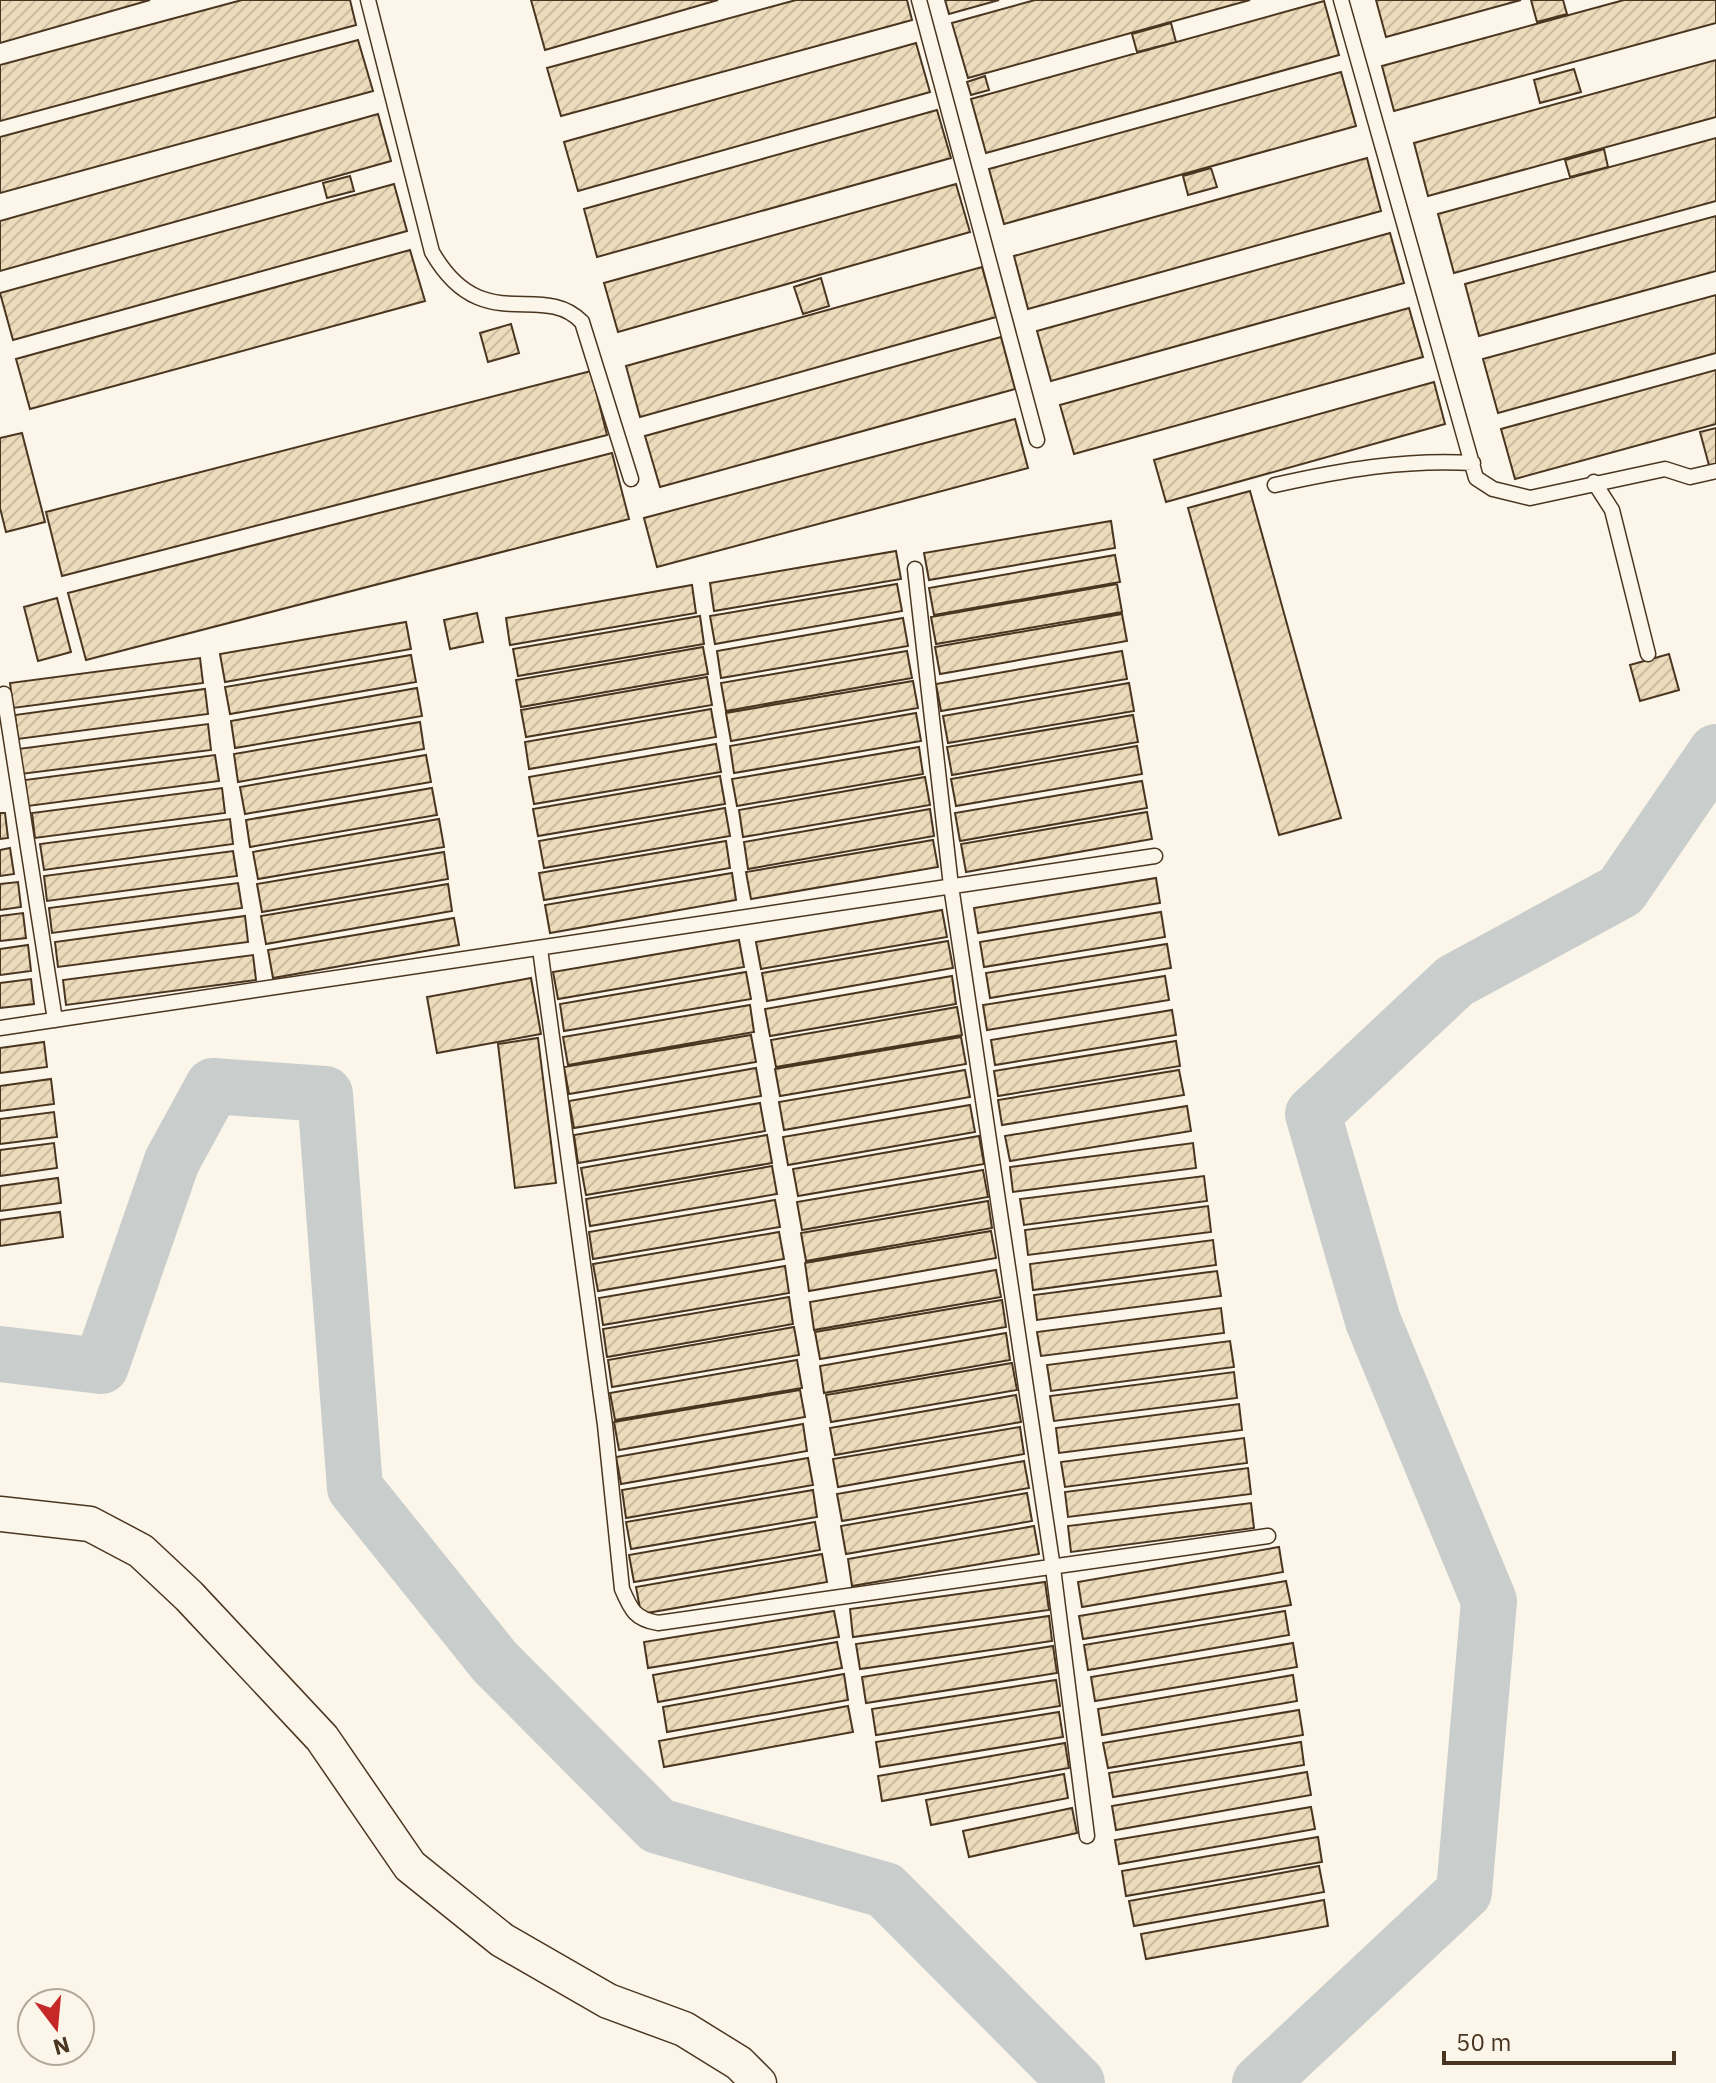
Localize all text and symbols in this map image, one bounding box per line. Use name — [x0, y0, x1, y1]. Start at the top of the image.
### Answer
north arrow — [16, 1987, 96, 2067]
scale bar — [1444, 2015, 1674, 2065]
text: 50 m — [1456, 2026, 1511, 2058]
text: N — [50, 2031, 73, 2063]

